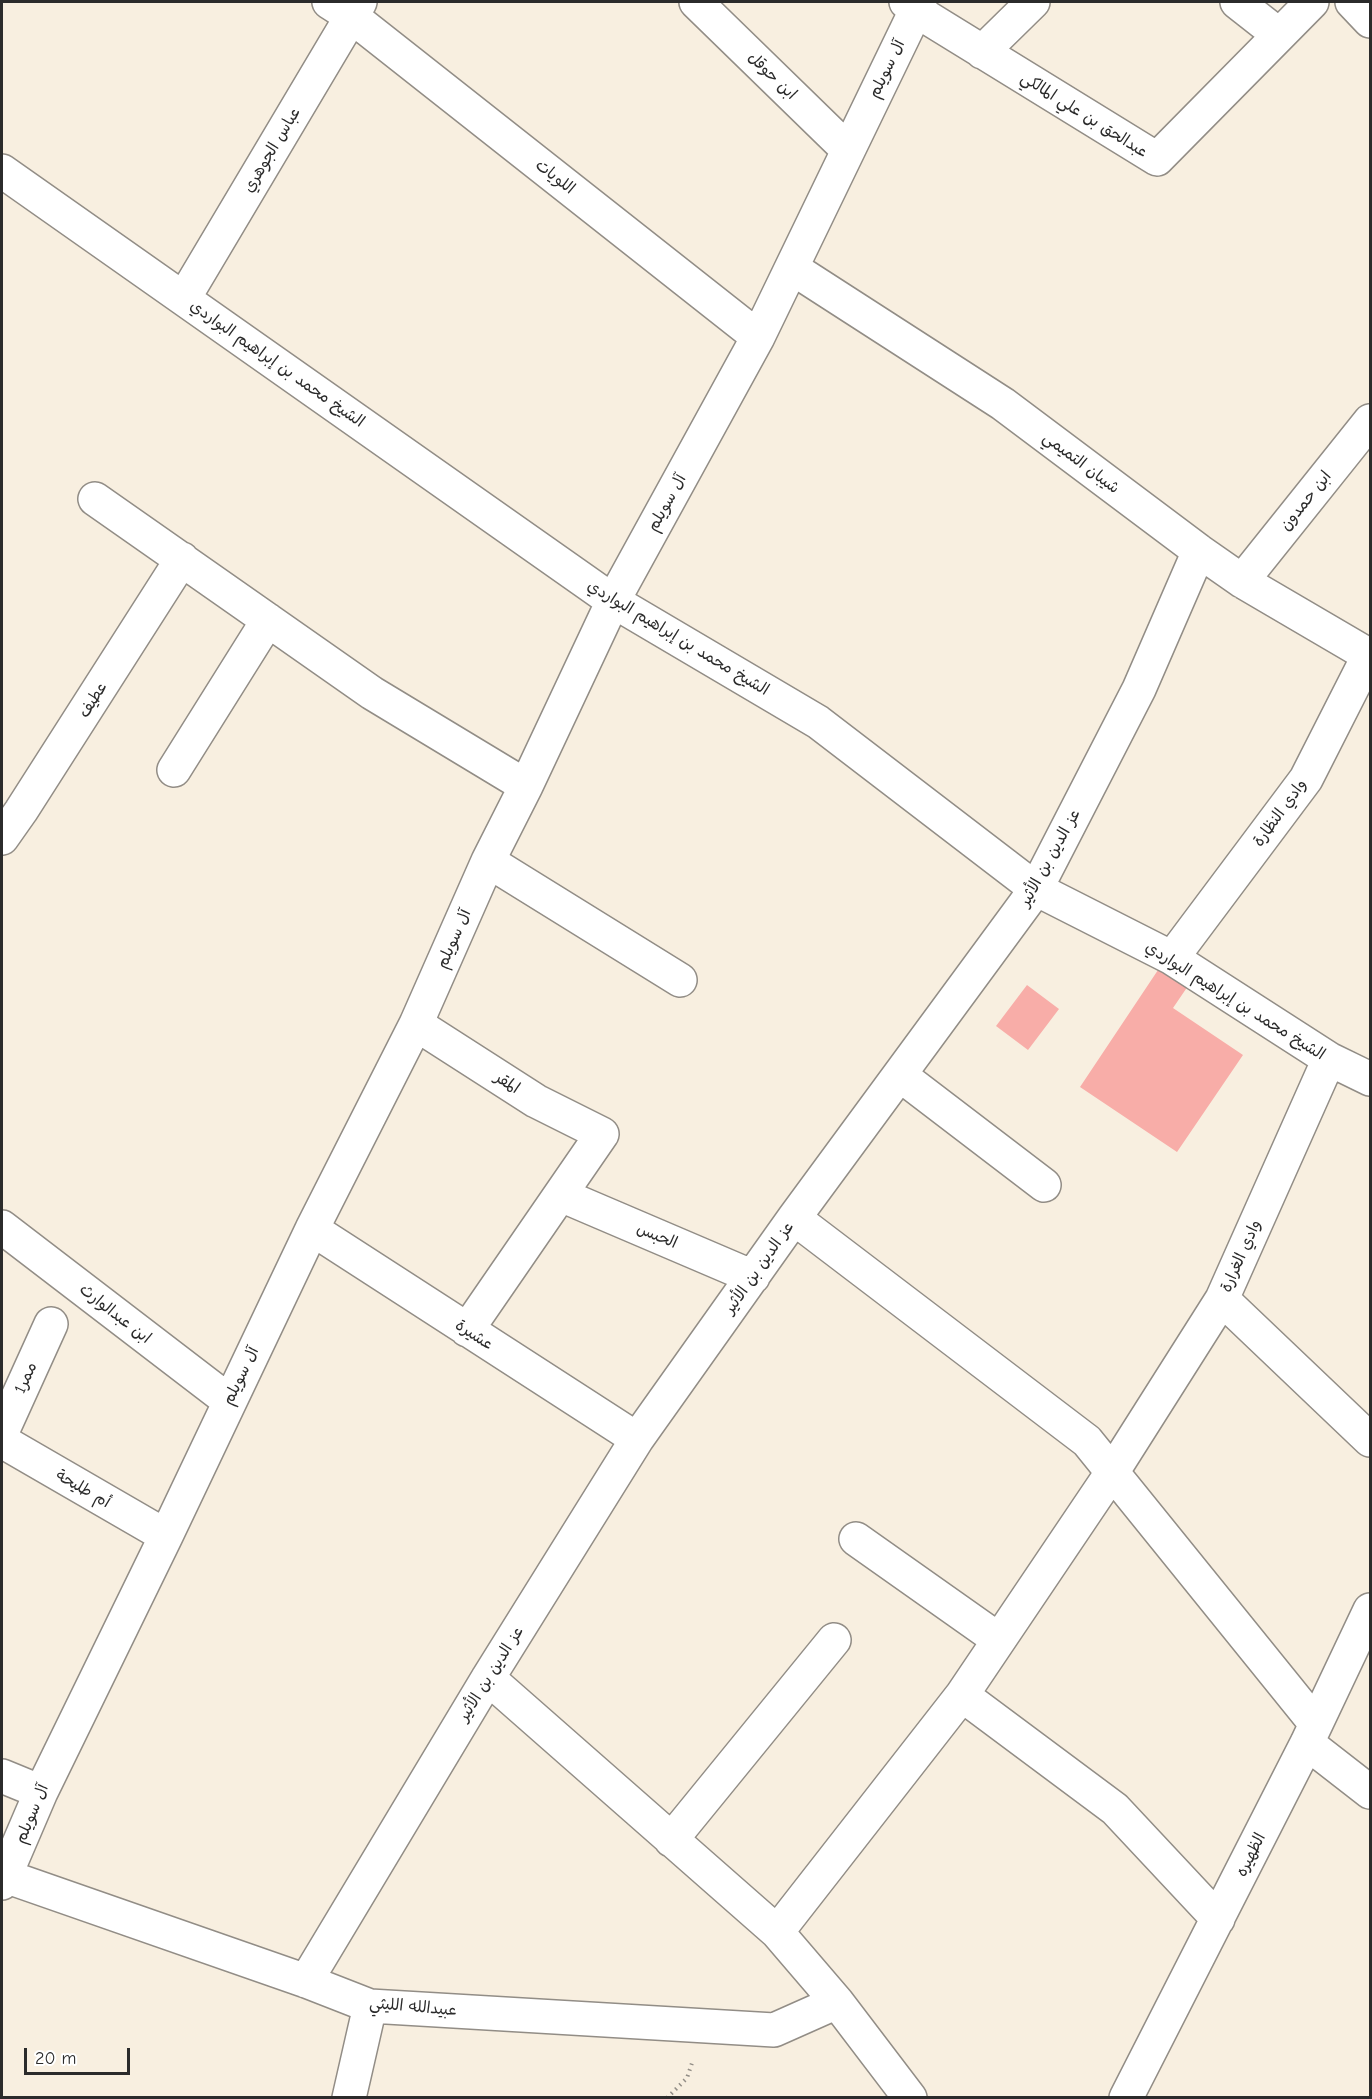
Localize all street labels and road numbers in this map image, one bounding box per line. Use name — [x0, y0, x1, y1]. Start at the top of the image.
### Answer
street label: آل سويلم — [865, 37, 909, 101]
street label: ابن حوقل — [743, 48, 801, 104]
street label: عبدالحق بن علي المالكي — [1017, 68, 1151, 162]
street label: عباس الجوهري — [239, 104, 305, 196]
street label: اللويات — [531, 156, 579, 198]
street label: الشيخ محمد بن إبراهيم البواردي — [186, 296, 368, 432]
street label: شيبان التميمي — [1039, 428, 1123, 498]
street label: ابن حمدون — [1276, 467, 1336, 535]
street label: آل سويلم — [643, 471, 691, 535]
street label: الشيخ محمد بن إبراهيم البواردي — [584, 576, 772, 700]
street label: عطيف — [75, 679, 111, 721]
street label: وادي النظارة — [1249, 776, 1311, 850]
street label: عز الدين بن الأثير — [1015, 806, 1085, 910]
street label: آل سويلم — [433, 907, 475, 971]
street label: الشيخ محمد بن إبراهيم البواردي — [1141, 938, 1329, 1064]
street label: المقر — [491, 1068, 523, 1098]
street label: وادي الغرارة — [1216, 1217, 1266, 1295]
street label: عز الدين بن الأثير — [720, 1218, 798, 1318]
street label: الحبس — [634, 1219, 680, 1253]
street label: ابن عبدالوارث — [75, 1280, 155, 1348]
street label: عشيرة — [451, 1316, 497, 1354]
street label: آل سويلم — [219, 1344, 263, 1408]
street label: ممر1 — [11, 1359, 41, 1397]
street label: أم طليحة — [52, 1466, 114, 1512]
street label: عز الدين بن الأثير — [454, 1623, 528, 1725]
street label: آل سويلم — [11, 1781, 53, 1847]
street label: الظهيره — [1232, 1830, 1270, 1880]
street label: عبيدالله الليثي — [368, 1994, 458, 2020]

